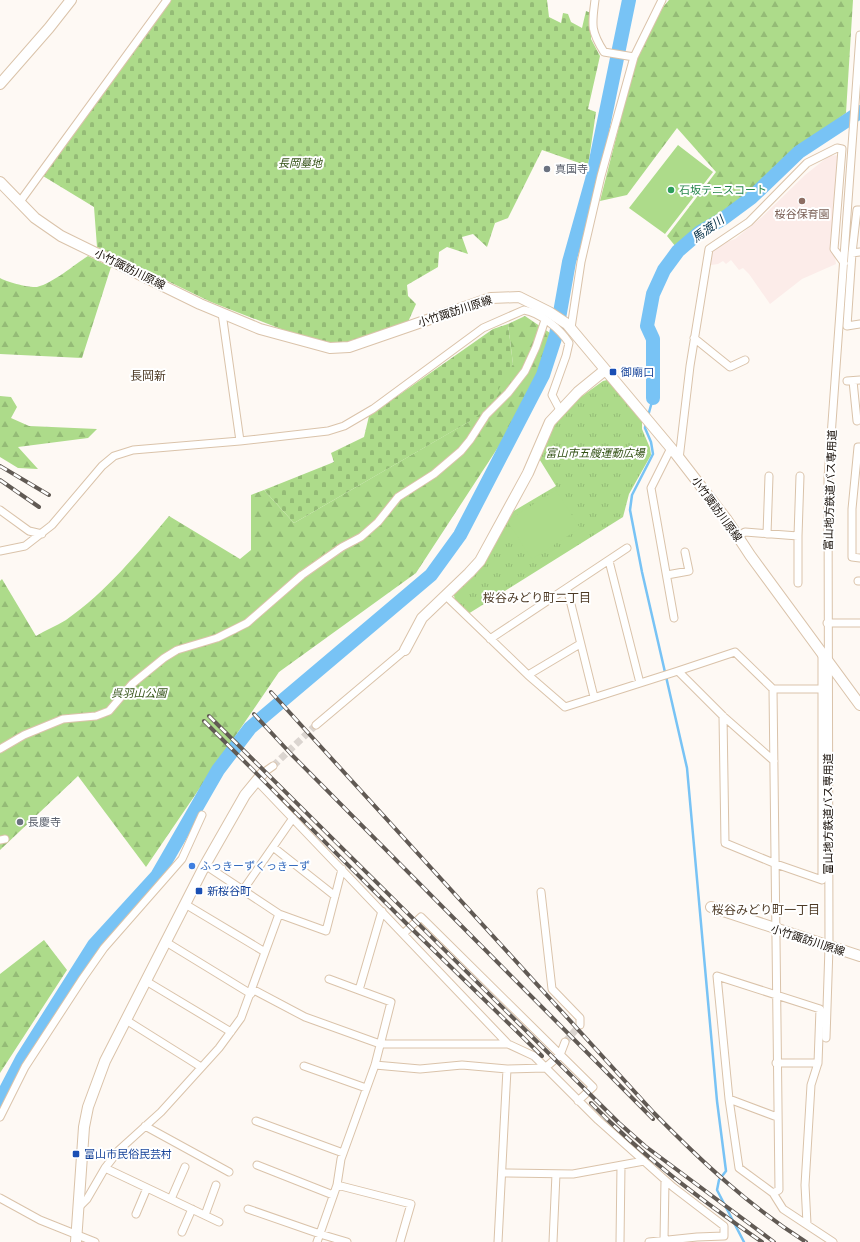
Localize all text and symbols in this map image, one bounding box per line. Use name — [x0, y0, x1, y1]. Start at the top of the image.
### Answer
park label: 長岡墓地 — [278, 157, 323, 170]
place label: 真国寺 — [555, 163, 588, 176]
marker: 真国寺 — [542, 164, 552, 174]
place label: 石坂テニスコート — [679, 184, 767, 197]
marker: 石坂テニスコート — [666, 185, 676, 195]
marker: 桜谷保育園 — [797, 196, 807, 206]
place label: 桜谷保育園 — [775, 208, 830, 221]
water label: 馬渡川 — [689, 212, 728, 245]
street label: 小竹諏訪川原線 — [92, 247, 167, 292]
street label: 小竹諏訪川原線 — [417, 293, 494, 330]
place label: 御廟口 — [620, 366, 654, 379]
marker: 御廟口 — [608, 367, 618, 377]
district label: 長岡新 — [130, 369, 166, 383]
street label: 富山地方鉄道バス専用道 — [822, 429, 839, 551]
park label: 富山市五艘運動広場 — [546, 447, 646, 460]
street label: 小竹諏訪川原線 — [689, 474, 744, 544]
district label: 桜谷みどり町二丁目 — [483, 591, 591, 605]
park label: 呉羽山公園 — [112, 687, 168, 700]
street label: 富山地方鉄道バス専用道 — [822, 754, 835, 875]
place label: 長慶寺 — [28, 816, 61, 829]
marker: 長慶寺 — [15, 817, 25, 827]
place label: ふっきーずくっきーず — [200, 860, 310, 873]
marker: ふっきーずくっきーず — [187, 861, 197, 871]
place label: 新桜谷町 — [207, 885, 251, 898]
marker: 新桜谷町 — [194, 886, 204, 896]
district label: 桜谷みどり町一丁目 — [712, 903, 820, 917]
street label: 小竹諏訪川原線 — [769, 922, 846, 959]
place label: 富山市民俗民芸村 — [84, 1148, 172, 1161]
marker: 富山市民俗民芸村 — [71, 1149, 81, 1159]

